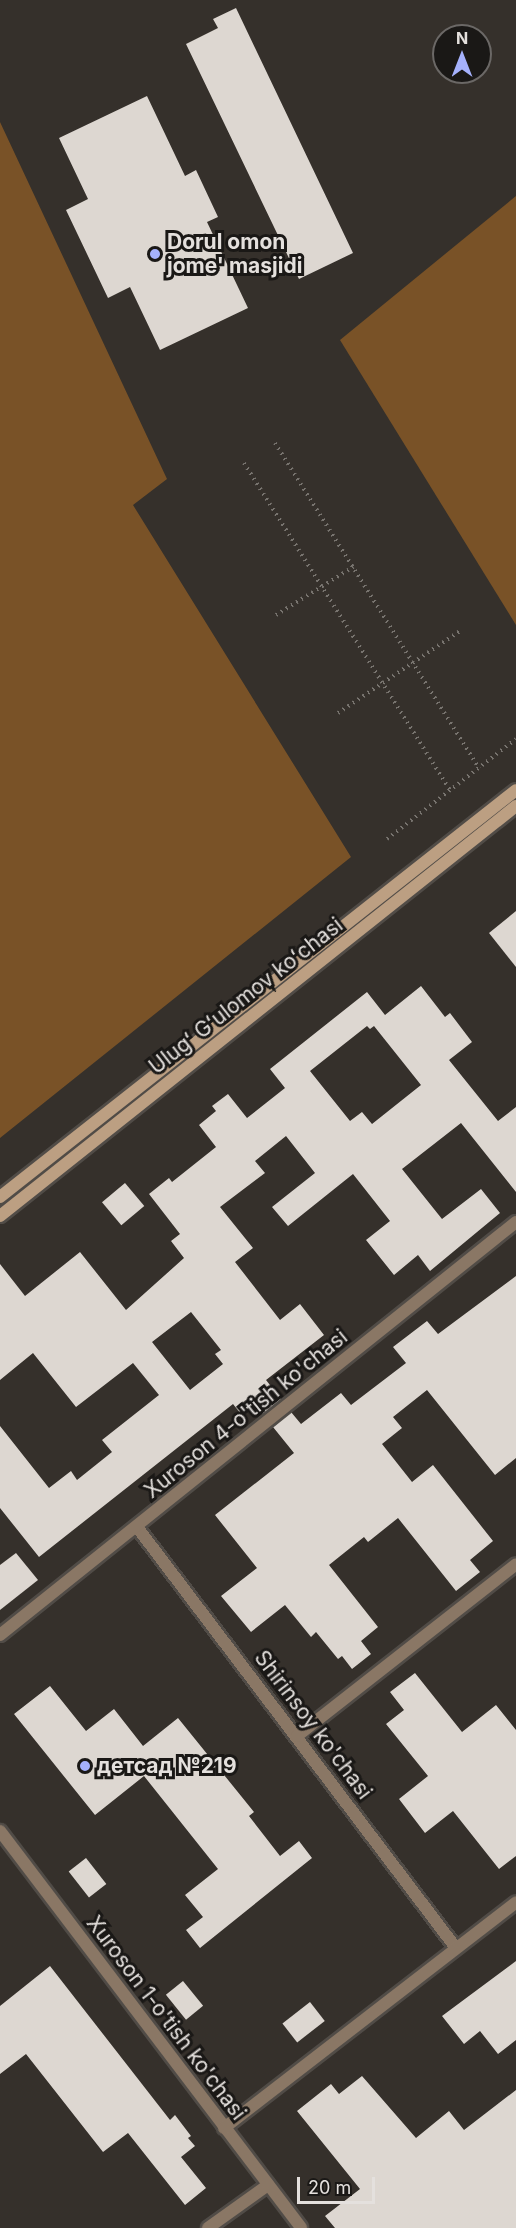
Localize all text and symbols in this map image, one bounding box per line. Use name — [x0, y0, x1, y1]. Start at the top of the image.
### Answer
north arrow — [432, 24, 492, 84]
text: N — [456, 28, 468, 48]
place label: Dorul omon jome' masjidi — [167, 229, 302, 279]
marker: Dorul omon jome' masjidi — [148, 247, 162, 261]
street label: Ulugʻ Gʻulomov koʻchasi — [144, 913, 348, 1079]
street label: Xuroson 4-o'tish ko'chasi — [139, 1324, 353, 1504]
street label: Shirinsoy ko'chasi — [249, 1646, 377, 1804]
place label: детсад №219 — [97, 1753, 237, 1779]
marker: детсад №219 — [78, 1759, 92, 1773]
street label: Хuroson 1-o'tish ko'chasi — [81, 1911, 251, 2125]
scale bar — [300, 2165, 378, 2203]
text: 20 m — [308, 2177, 351, 2198]

